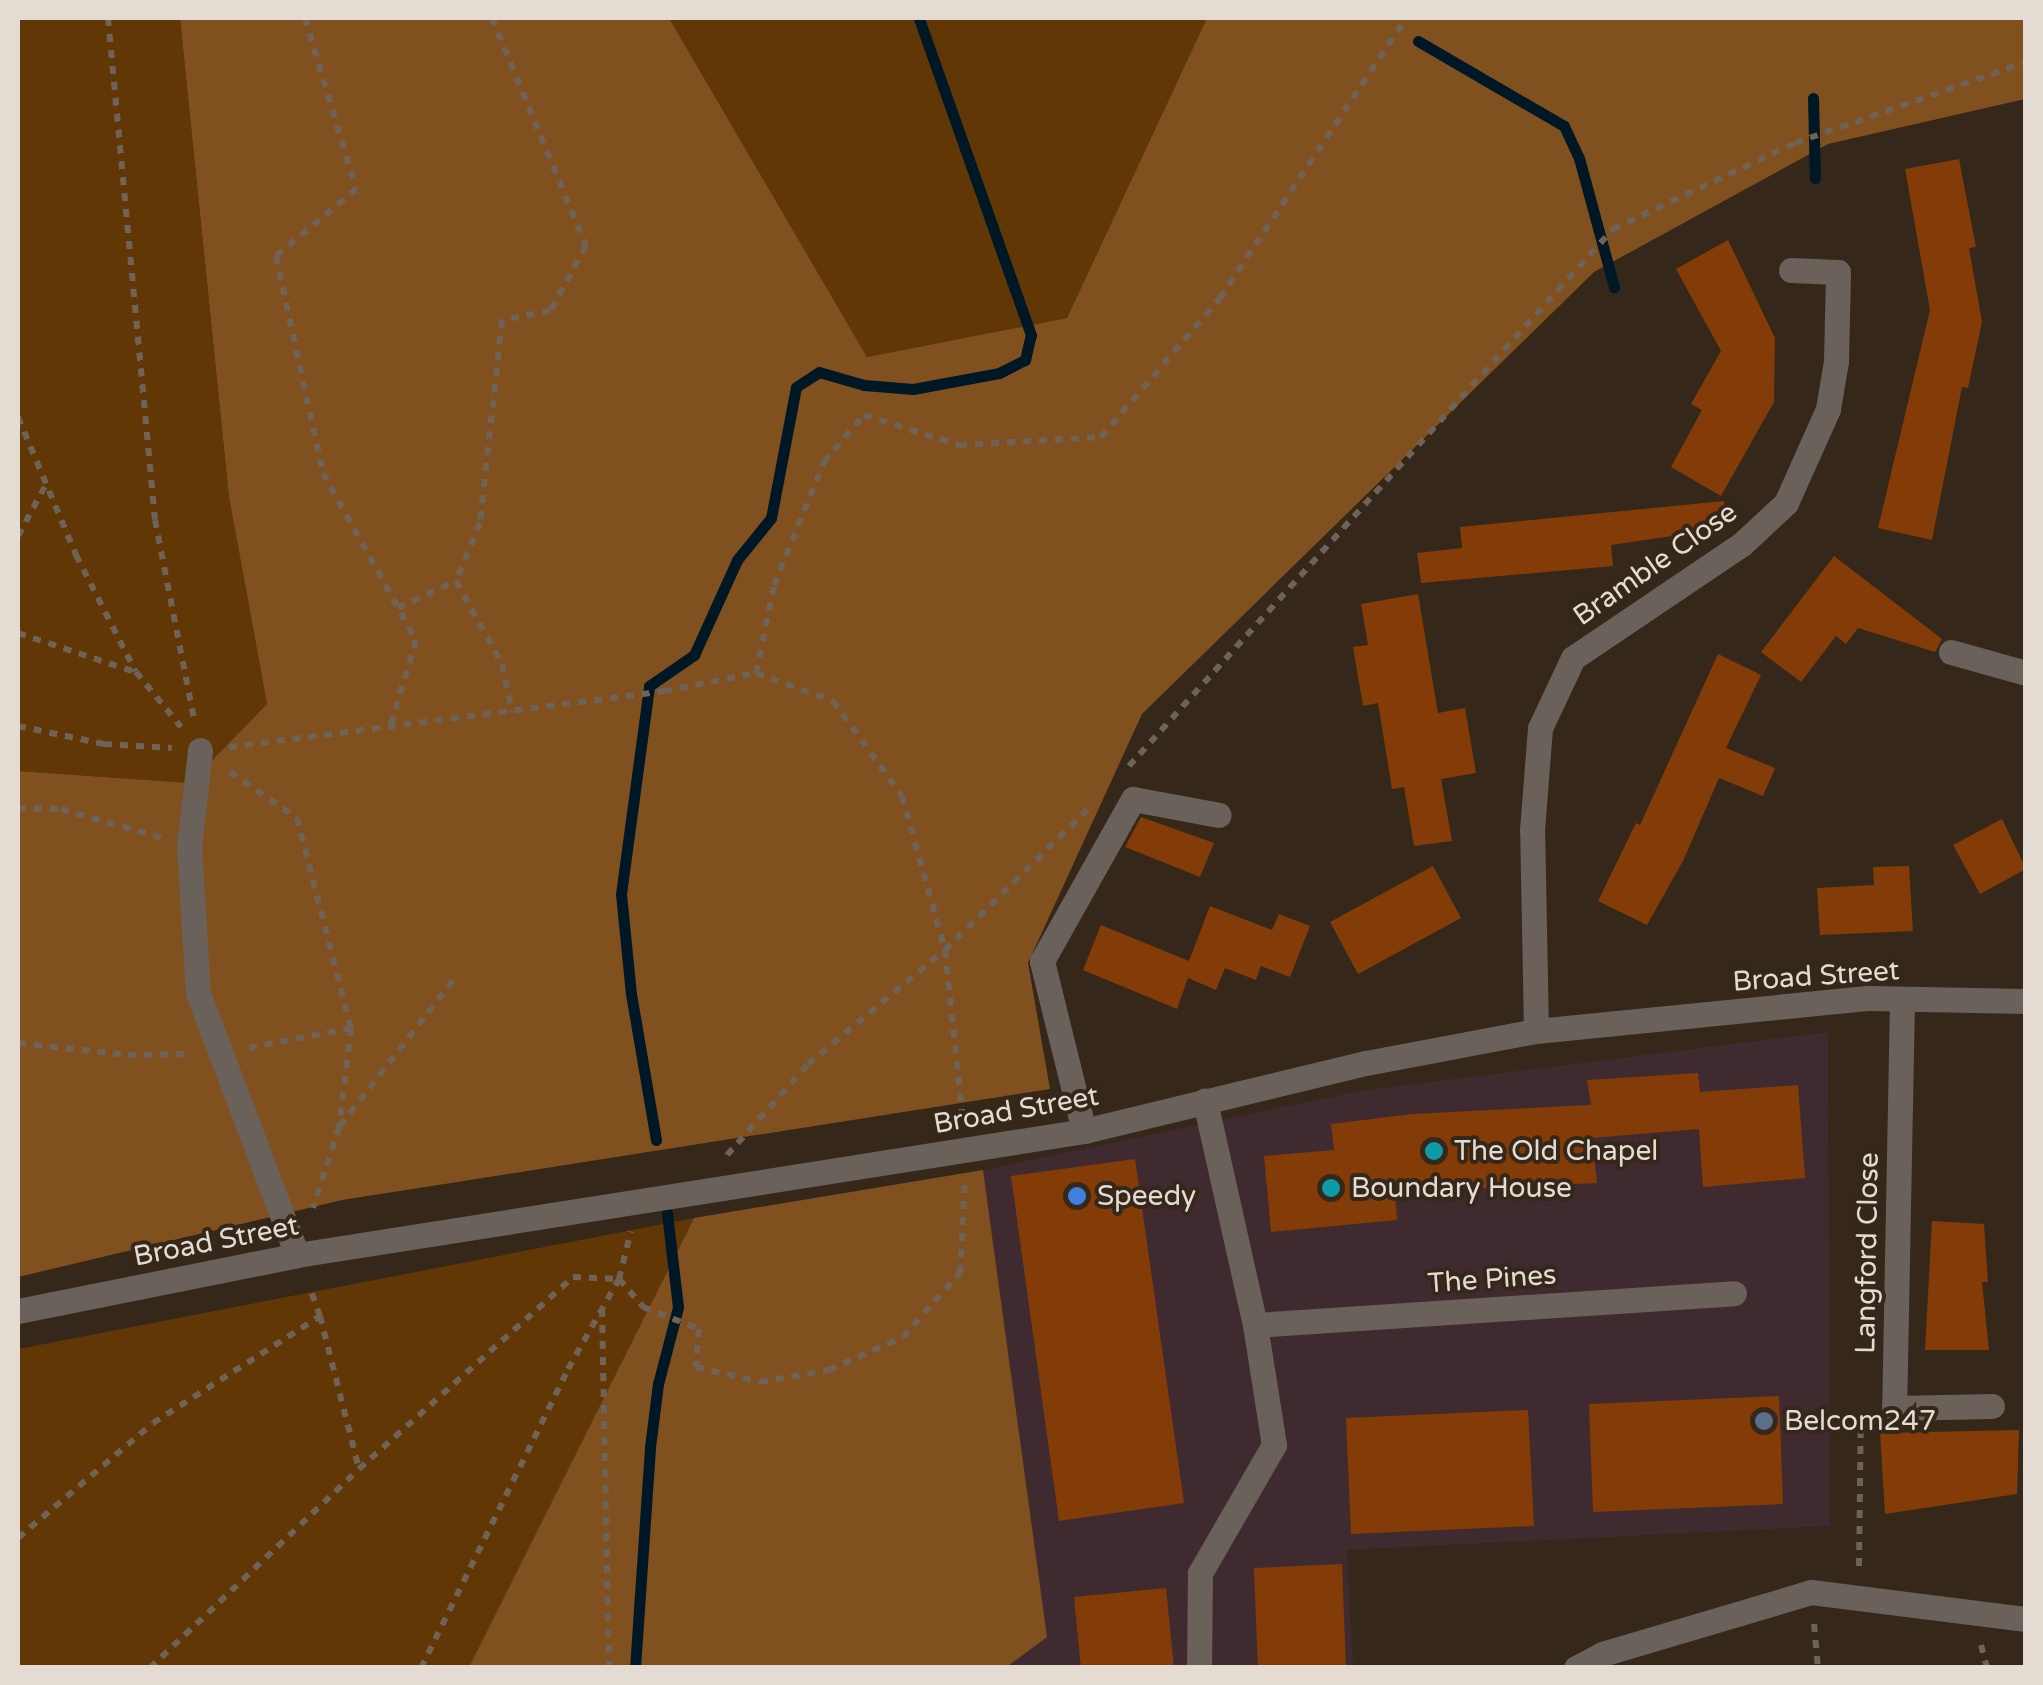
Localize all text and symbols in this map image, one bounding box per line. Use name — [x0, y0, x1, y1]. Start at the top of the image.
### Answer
street label: Bramble Close — [1567, 495, 1743, 633]
street label: Broad Street — [1731, 953, 1901, 999]
street label: Broad Street — [931, 1079, 1101, 1141]
place label: The Old Chapel — [1454, 1134, 1658, 1168]
marker: The Old Chapel — [1423, 1140, 1445, 1162]
street label: Langford Close — [1848, 1152, 1886, 1354]
place label: Boundary House — [1351, 1171, 1572, 1205]
marker: Boundary House — [1320, 1177, 1342, 1199]
place label: Speedy — [1097, 1179, 1196, 1213]
marker: Speedy — [1066, 1185, 1088, 1207]
street label: Broad Street — [131, 1209, 301, 1273]
street label: The Pines — [1427, 1258, 1557, 1300]
place label: Belcom247 — [1784, 1404, 1936, 1438]
marker: Belcom247 — [1753, 1410, 1775, 1432]

